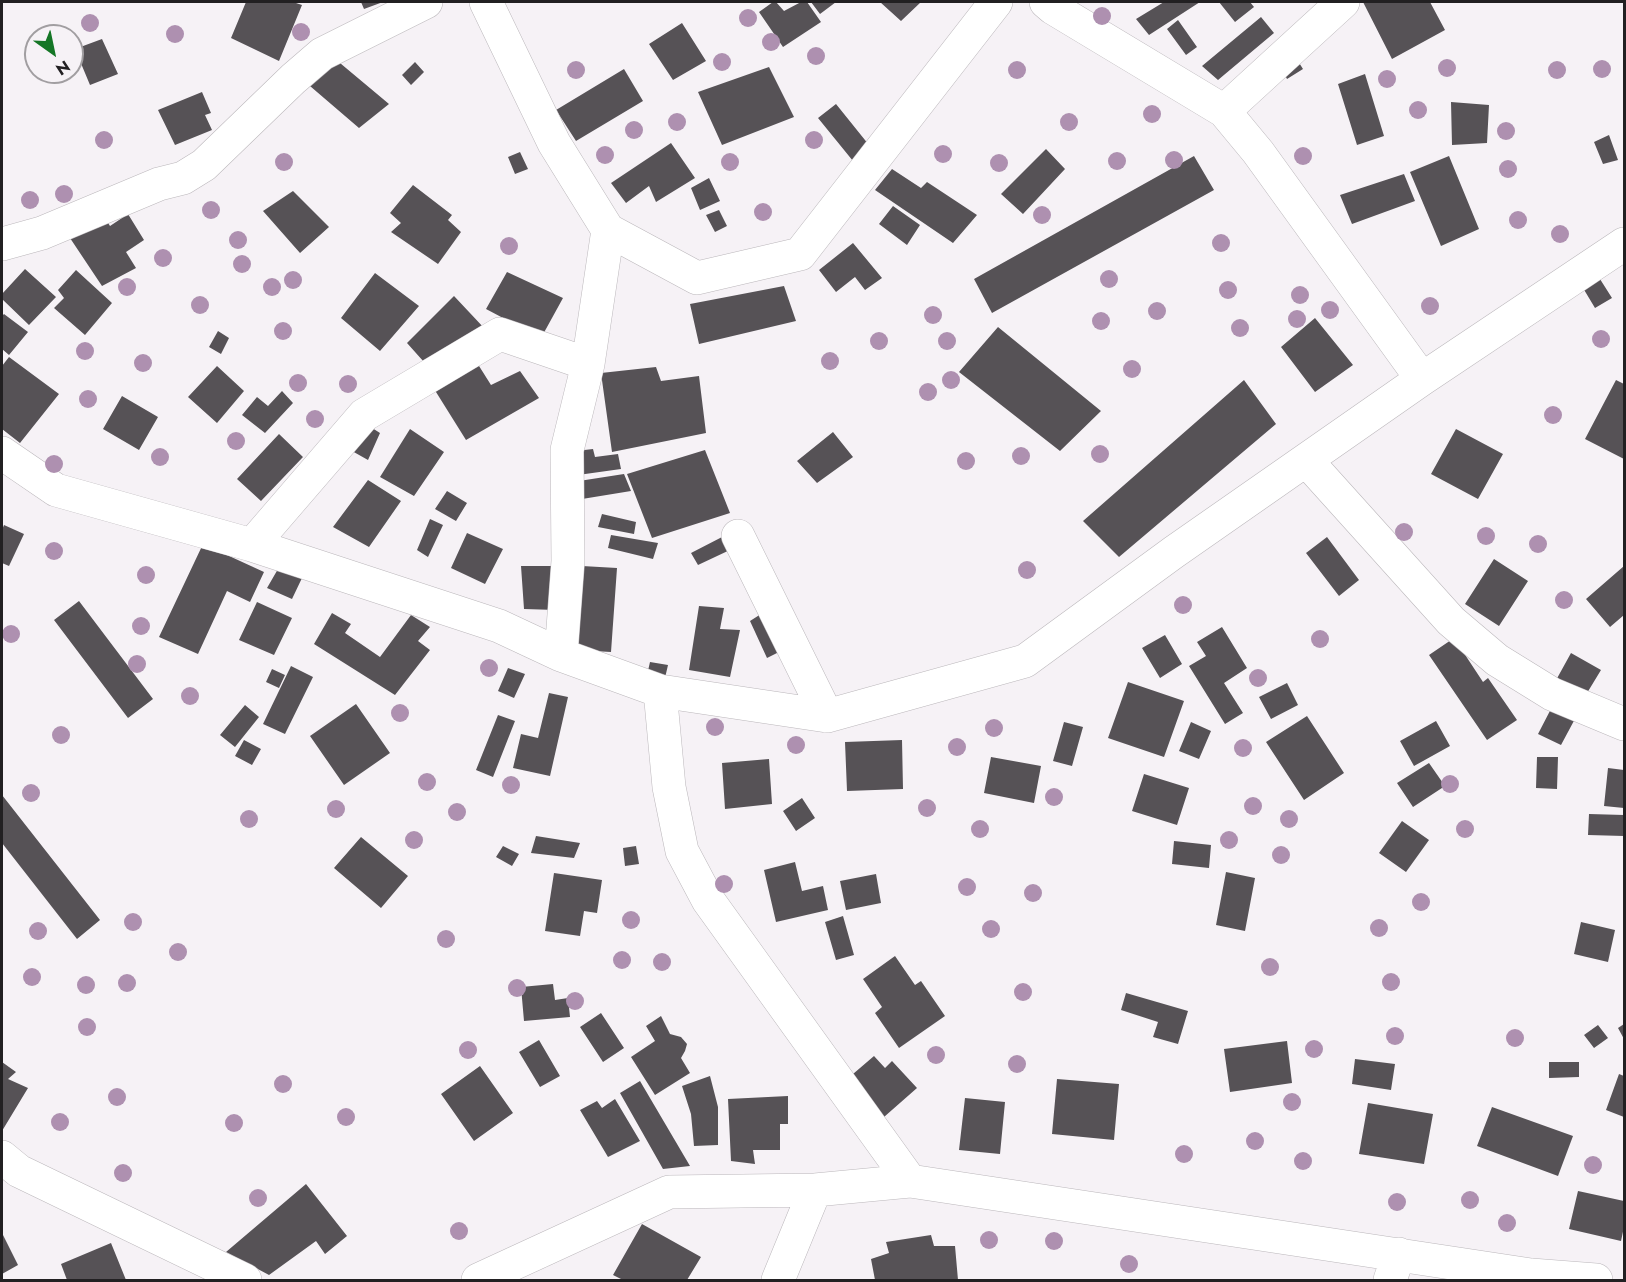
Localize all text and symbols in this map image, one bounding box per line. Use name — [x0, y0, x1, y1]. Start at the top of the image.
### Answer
north arrow — [24, 24, 84, 84]
text: N — [51, 55, 75, 81]

